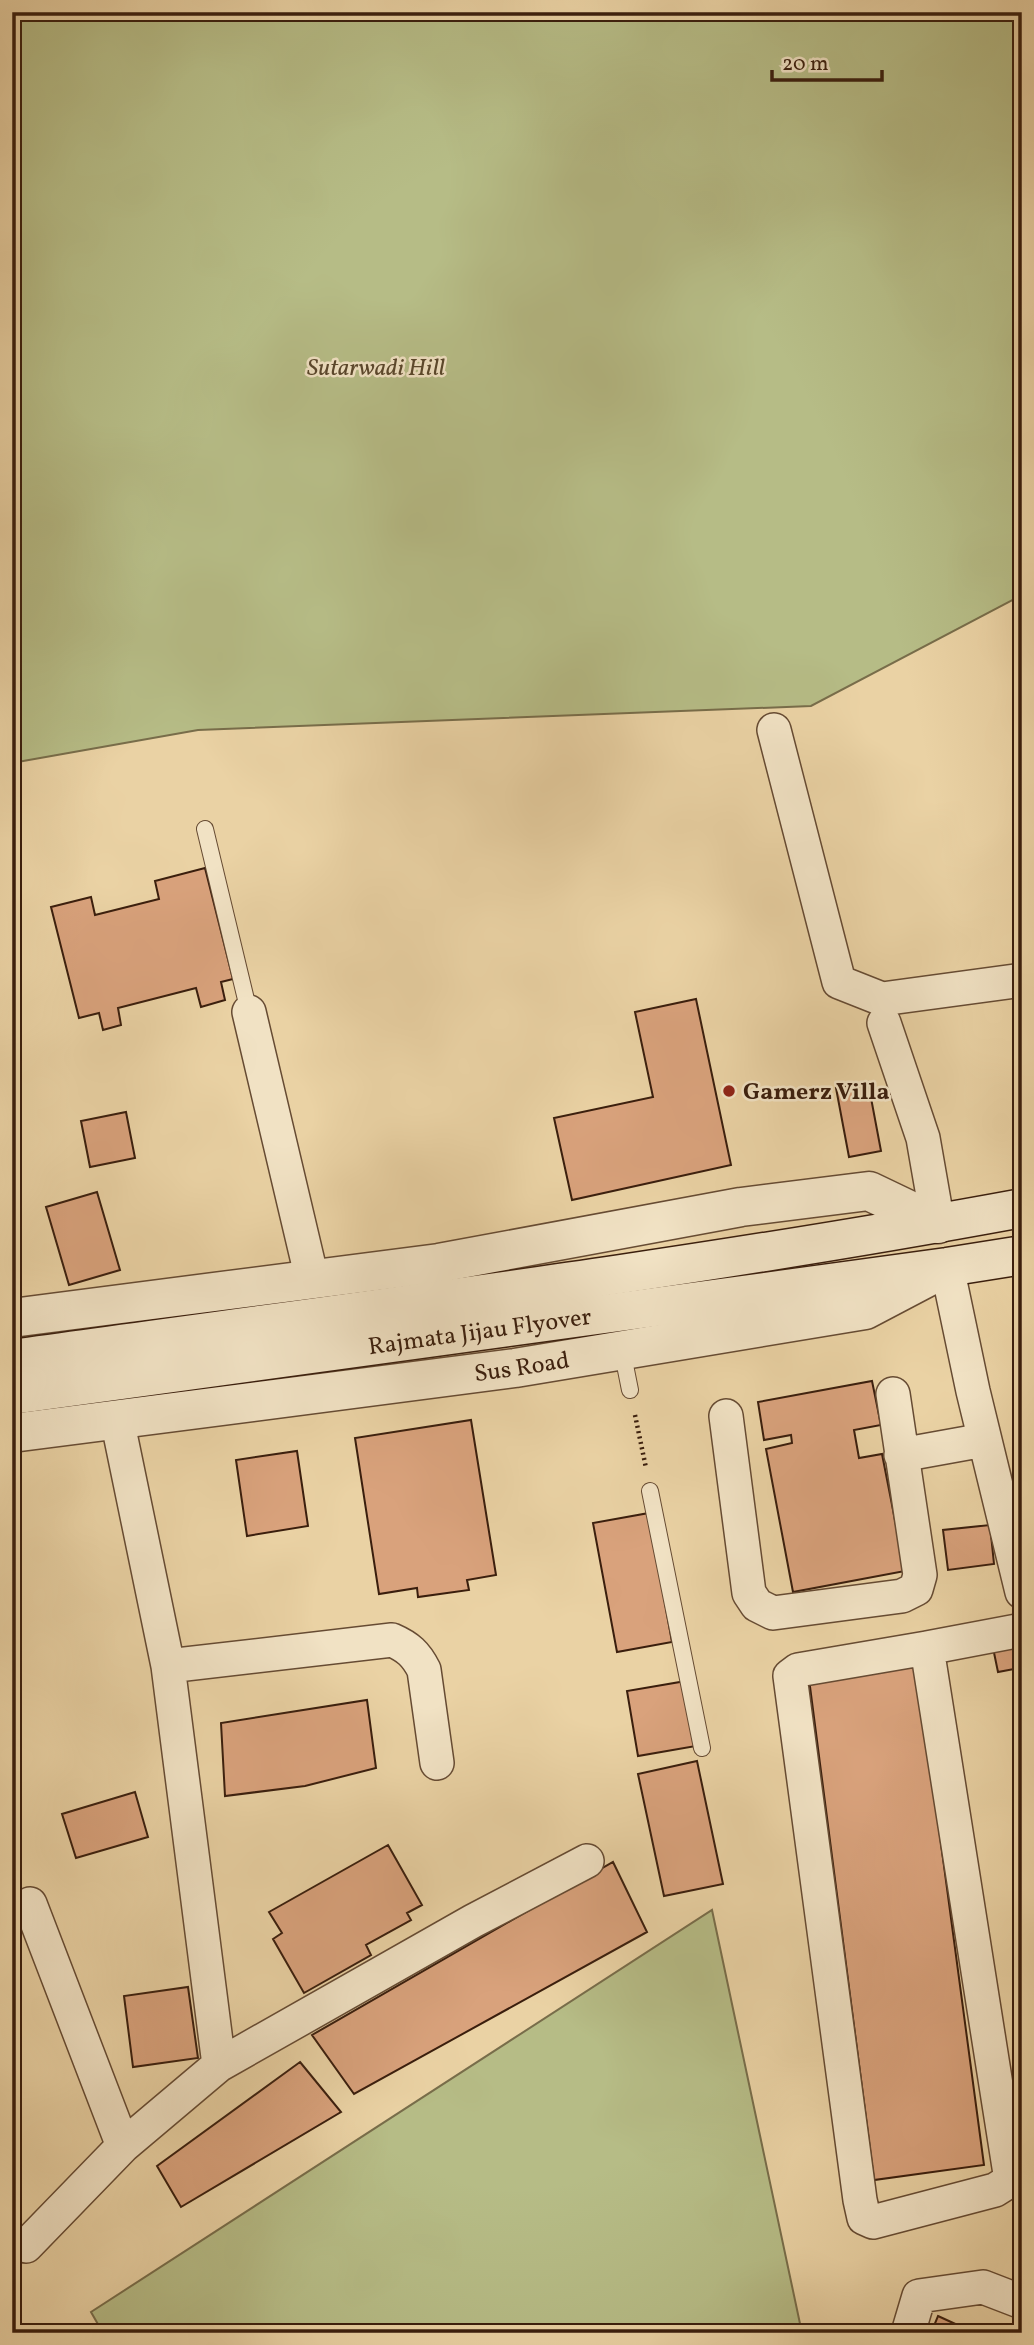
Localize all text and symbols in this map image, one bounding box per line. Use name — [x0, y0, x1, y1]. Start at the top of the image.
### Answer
scale bar — [772, 38, 882, 82]
text: 20 m — [782, 50, 828, 79]
park label: Sutarwadi Hill — [307, 352, 445, 386]
place label: Gamerz Villa — [743, 1076, 890, 1110]
marker: Gamerz Villa — [721, 1083, 737, 1099]
street label: Rajmata Jijau Flyover — [366, 1301, 594, 1365]
street label: Sus Road — [472, 1344, 572, 1392]

